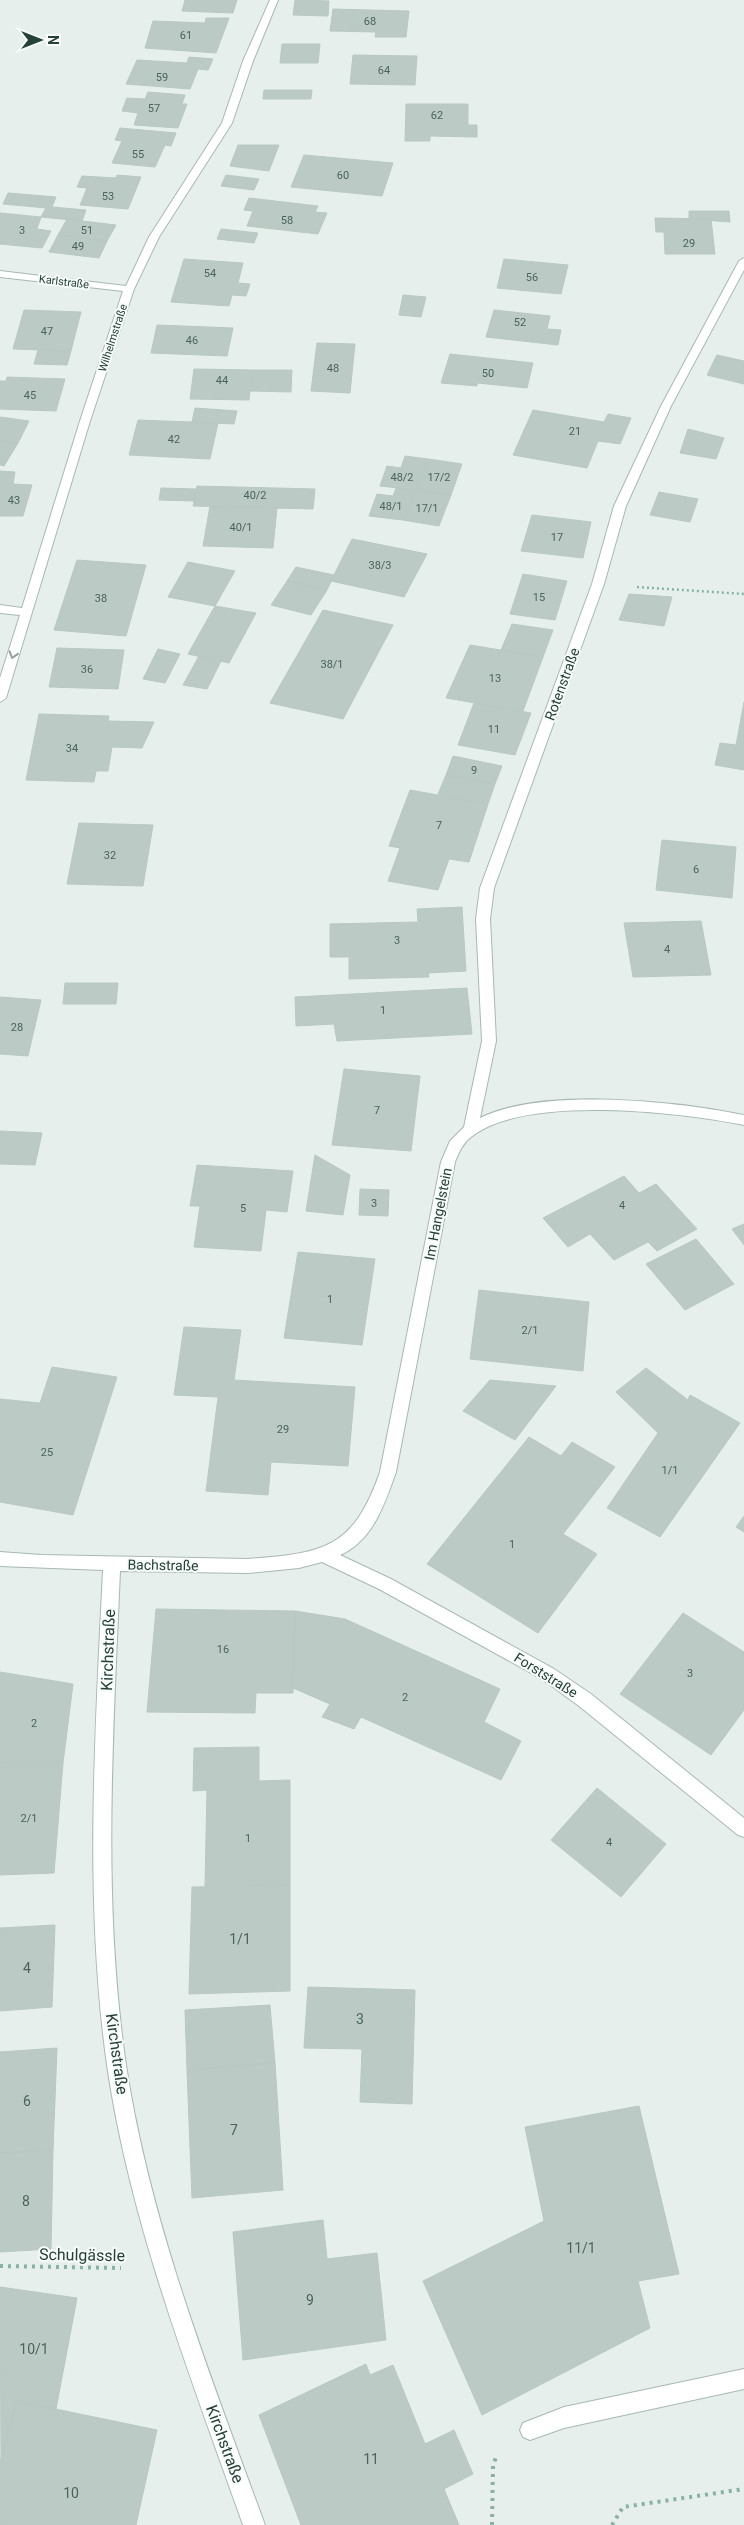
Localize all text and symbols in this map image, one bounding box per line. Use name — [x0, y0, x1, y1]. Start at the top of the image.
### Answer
north arrow — [15, 15, 65, 65]
house number: 68 — [364, 15, 376, 28]
house number: 61 — [180, 29, 192, 42]
text: N — [45, 35, 61, 45]
house number: 64 — [378, 64, 390, 77]
house number: 59 — [156, 71, 168, 84]
house number: 57 — [148, 102, 160, 115]
house number: 62 — [431, 109, 443, 122]
house number: 55 — [132, 148, 144, 161]
house number: 60 — [337, 169, 349, 182]
house number: 53 — [102, 190, 114, 203]
house number: 58 — [281, 214, 293, 227]
house number: 3 — [19, 224, 25, 237]
house number: 51 — [81, 224, 93, 237]
house number: 29 — [683, 237, 695, 250]
house number: 49 — [72, 240, 84, 253]
house number: 54 — [204, 267, 216, 280]
house number: 56 — [526, 271, 538, 284]
street label: Karlstraße — [38, 272, 90, 292]
street label: Wilhelmstraße — [96, 302, 130, 374]
house number: 52 — [514, 316, 526, 329]
house number: 47 — [41, 325, 53, 338]
house number: 46 — [186, 334, 198, 347]
house number: 48 — [327, 362, 339, 375]
house number: 50 — [482, 367, 494, 380]
house number: 44 — [216, 374, 228, 387]
house number: 45 — [24, 389, 36, 402]
house number: 21 — [569, 425, 581, 438]
house number: 42 — [168, 433, 180, 446]
house number: 48/2 — [390, 471, 414, 484]
house number: 17/2 — [427, 471, 451, 484]
house number: 40/2 — [243, 489, 267, 502]
house number: 43 — [8, 494, 20, 507]
house number: 48/1 — [379, 500, 403, 513]
house number: 17/1 — [415, 502, 439, 515]
house number: 40/1 — [229, 521, 253, 534]
house number: 17 — [551, 531, 563, 544]
house number: 38/3 — [368, 559, 392, 572]
house number: 15 — [533, 591, 545, 604]
house number: 38 — [95, 592, 107, 605]
street label: Rotenstraße — [541, 646, 583, 722]
one-way arrow — [9, 650, 19, 659]
house number: 38/1 — [320, 658, 344, 671]
house number: 36 — [81, 663, 93, 676]
house number: 13 — [489, 672, 501, 685]
house number: 11 — [488, 723, 500, 736]
house number: 34 — [66, 742, 78, 755]
house number: 9 — [471, 764, 477, 777]
house number: 7 — [436, 819, 442, 832]
house number: 32 — [104, 849, 116, 862]
house number: 6 — [693, 863, 699, 876]
house number: 3 — [394, 934, 400, 947]
house number: 4 — [664, 943, 670, 956]
house number: 1 — [380, 1004, 386, 1017]
house number: 28 — [11, 1021, 23, 1034]
house number: 7 — [374, 1104, 380, 1117]
street label: Im Hangelstein — [421, 1166, 455, 1262]
house number: 3 — [371, 1197, 377, 1210]
house number: 4 — [619, 1199, 625, 1212]
house number: 5 — [240, 1202, 246, 1215]
house number: 1 — [327, 1293, 333, 1306]
house number: 2/1 — [522, 1324, 538, 1337]
house number: 29 — [277, 1423, 289, 1436]
house number: 25 — [41, 1446, 53, 1459]
house number: 1/1 — [662, 1464, 678, 1477]
house number: 1 — [509, 1538, 515, 1551]
street label: Bachstraße — [127, 1556, 199, 1574]
street label: Kirchstraße — [97, 1609, 119, 1691]
house number: 16 — [217, 1643, 229, 1656]
street label: Forststraße — [511, 1649, 581, 1701]
house number: 3 — [687, 1667, 693, 1680]
house number: 2 — [402, 1691, 408, 1704]
house number: 2 — [31, 1717, 37, 1730]
house number: 2/1 — [21, 1812, 37, 1825]
house number: 1 — [245, 1832, 251, 1845]
house number: 4 — [606, 1836, 612, 1849]
house number: 1/1 — [229, 1931, 251, 1947]
house number: 4 — [23, 1960, 31, 1976]
house number: 3 — [356, 2011, 364, 2027]
street label: Kirchstraße — [102, 2012, 132, 2096]
house number: 6 — [23, 2093, 31, 2109]
house number: 7 — [230, 2122, 238, 2138]
house number: 8 — [22, 2193, 30, 2209]
house number: 11/1 — [566, 2240, 596, 2256]
street label: Schulgässle — [39, 2245, 125, 2265]
house number: 9 — [306, 2292, 314, 2308]
house number: 10/1 — [19, 2341, 49, 2357]
street label: Kirchstraße — [202, 2402, 248, 2486]
house number: 11 — [363, 2451, 379, 2467]
house number: 10 — [63, 2485, 79, 2501]

